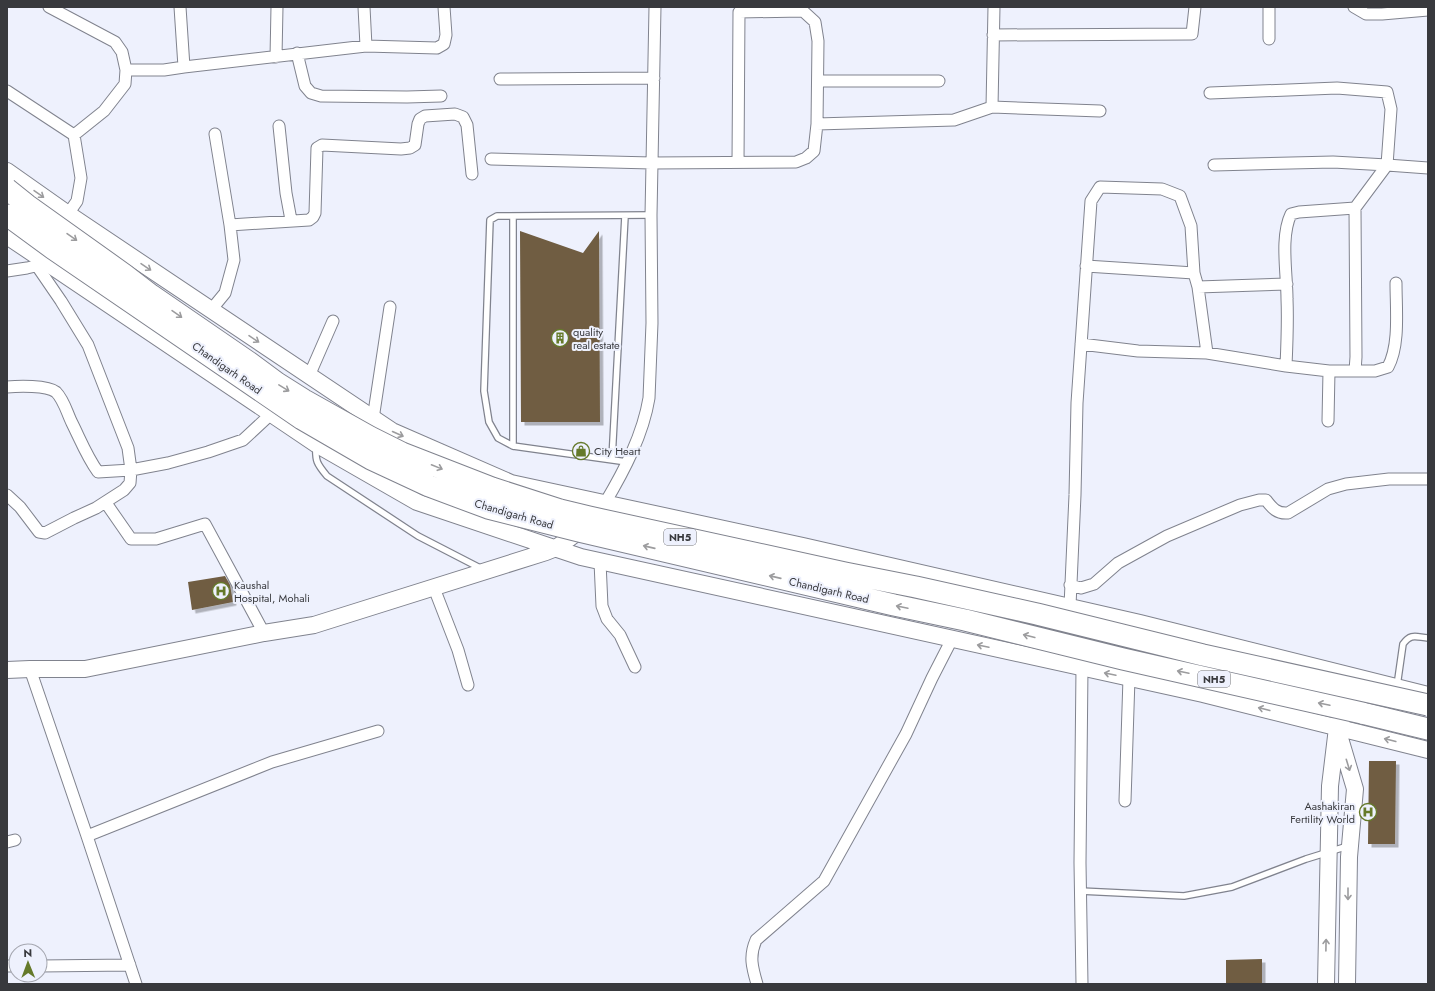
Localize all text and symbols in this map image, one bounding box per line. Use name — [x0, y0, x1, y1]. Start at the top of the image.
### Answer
one-way arrow — [33, 190, 44, 198]
one-way arrow — [67, 233, 78, 241]
one-way arrow — [141, 263, 152, 271]
one-way arrow — [171, 310, 182, 318]
place label: quality real estate — [573, 324, 620, 353]
building icon: quality real estate — [550, 328, 570, 348]
one-way arrow — [249, 335, 260, 343]
street label: Chandigarh Road — [189, 338, 265, 398]
one-way arrow — [278, 384, 289, 392]
one-way arrow — [391, 431, 403, 438]
shop icon: City Heart — [571, 441, 591, 461]
place label: City Heart — [594, 443, 641, 459]
one-way arrow — [430, 464, 442, 471]
street label: Chandigarh Road — [473, 495, 555, 533]
road number: NH5 — [664, 529, 696, 545]
one-way arrow — [643, 543, 656, 551]
one-way arrow — [769, 573, 782, 581]
street label: Chandigarh Road — [787, 573, 871, 607]
place label: Kaushal Hospital, Mohali — [234, 577, 310, 606]
hospital icon: Kaushal Hospital, Mohali — [211, 581, 231, 601]
one-way arrow — [896, 603, 909, 611]
one-way arrow — [1022, 631, 1035, 639]
one-way arrow — [977, 642, 990, 650]
one-way arrow — [1177, 668, 1190, 676]
one-way arrow — [1104, 669, 1117, 677]
road number: NH5 — [1198, 671, 1230, 687]
one-way arrow — [1318, 700, 1331, 708]
one-way arrow — [1258, 705, 1271, 713]
one-way arrow — [1384, 736, 1397, 743]
one-way arrow — [1345, 759, 1352, 772]
place label: Aashakiran Fertility World — [1290, 798, 1355, 827]
hospital icon: Aashakiran Fertility World — [1358, 802, 1378, 822]
one-way arrow — [1344, 887, 1352, 900]
one-way arrow — [1323, 939, 1330, 952]
north arrow — [8, 943, 48, 983]
text: N — [23, 945, 32, 961]

